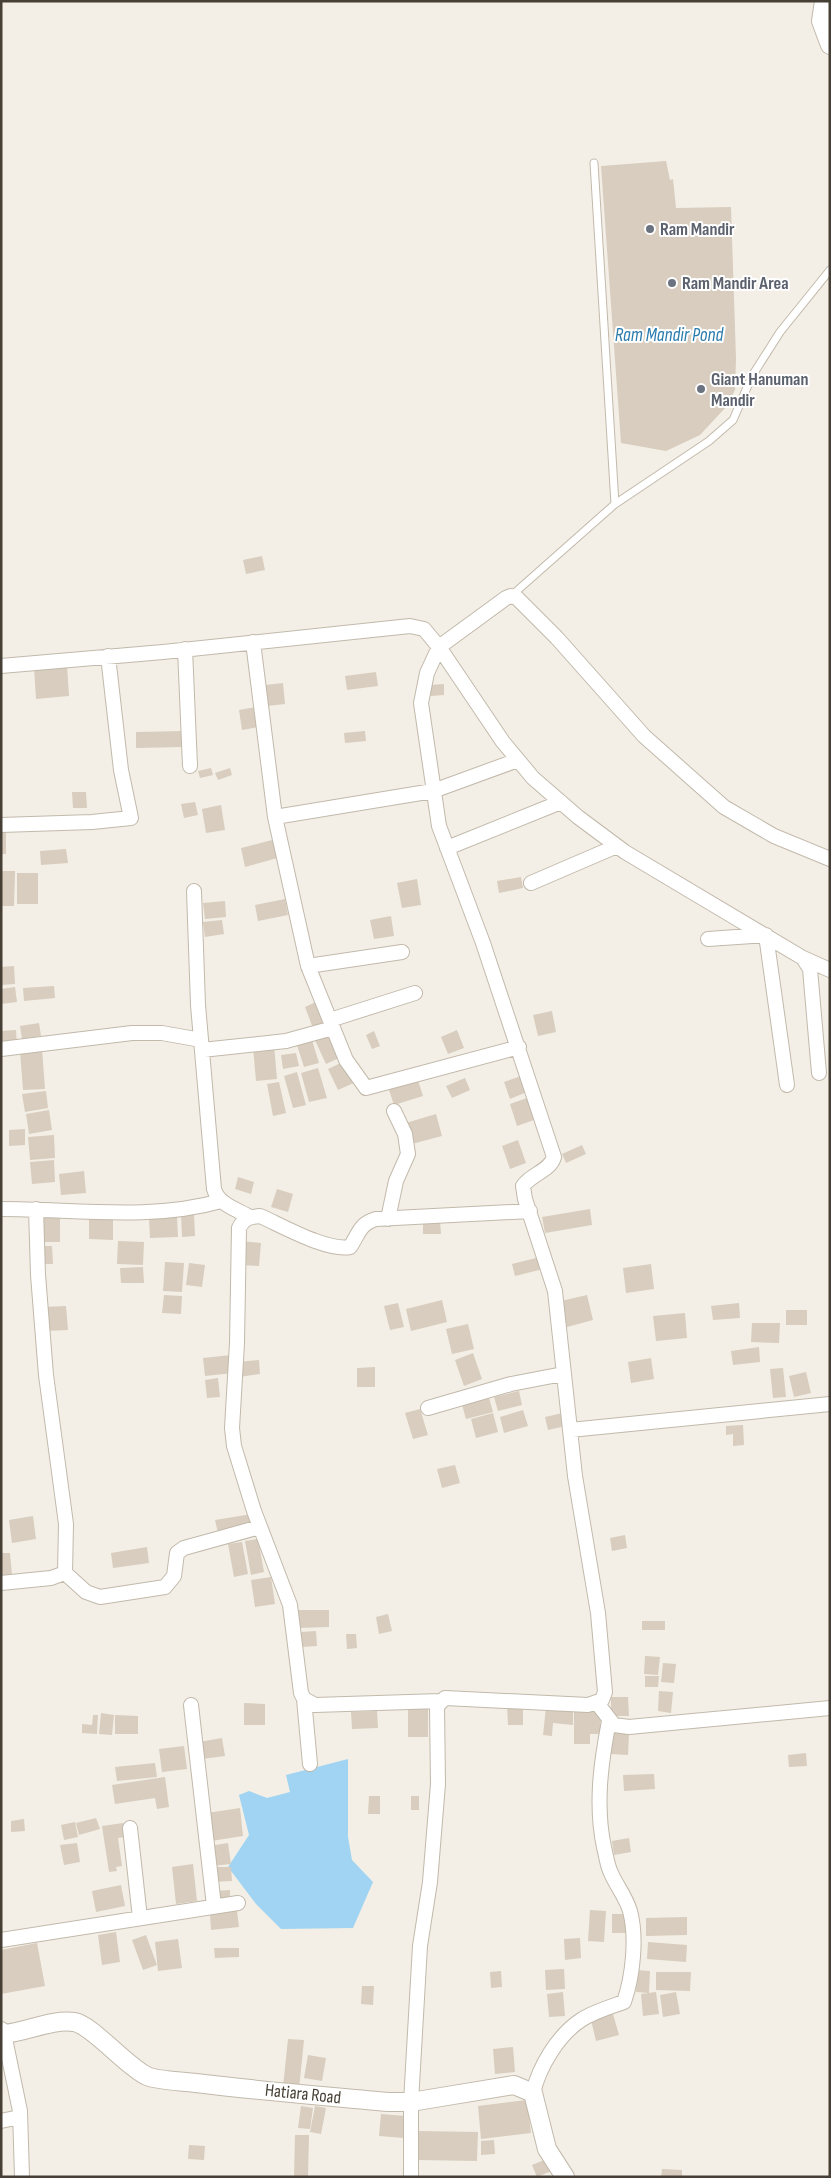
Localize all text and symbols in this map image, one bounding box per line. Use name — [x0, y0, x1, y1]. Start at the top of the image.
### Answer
place label: Ram Mandir — [660, 219, 735, 240]
marker: Ram Mandir — [644, 223, 656, 235]
place label: Ram Mandir Area — [682, 273, 789, 294]
marker: Ram Mandir Area — [666, 277, 678, 289]
water label: Ram Mandir Pond — [615, 324, 725, 347]
place label: Giant Hanuman Mandir — [711, 369, 808, 411]
marker: Giant Hanuman Mandir — [695, 383, 707, 395]
street label: Hatiara Road — [264, 2080, 342, 2108]

